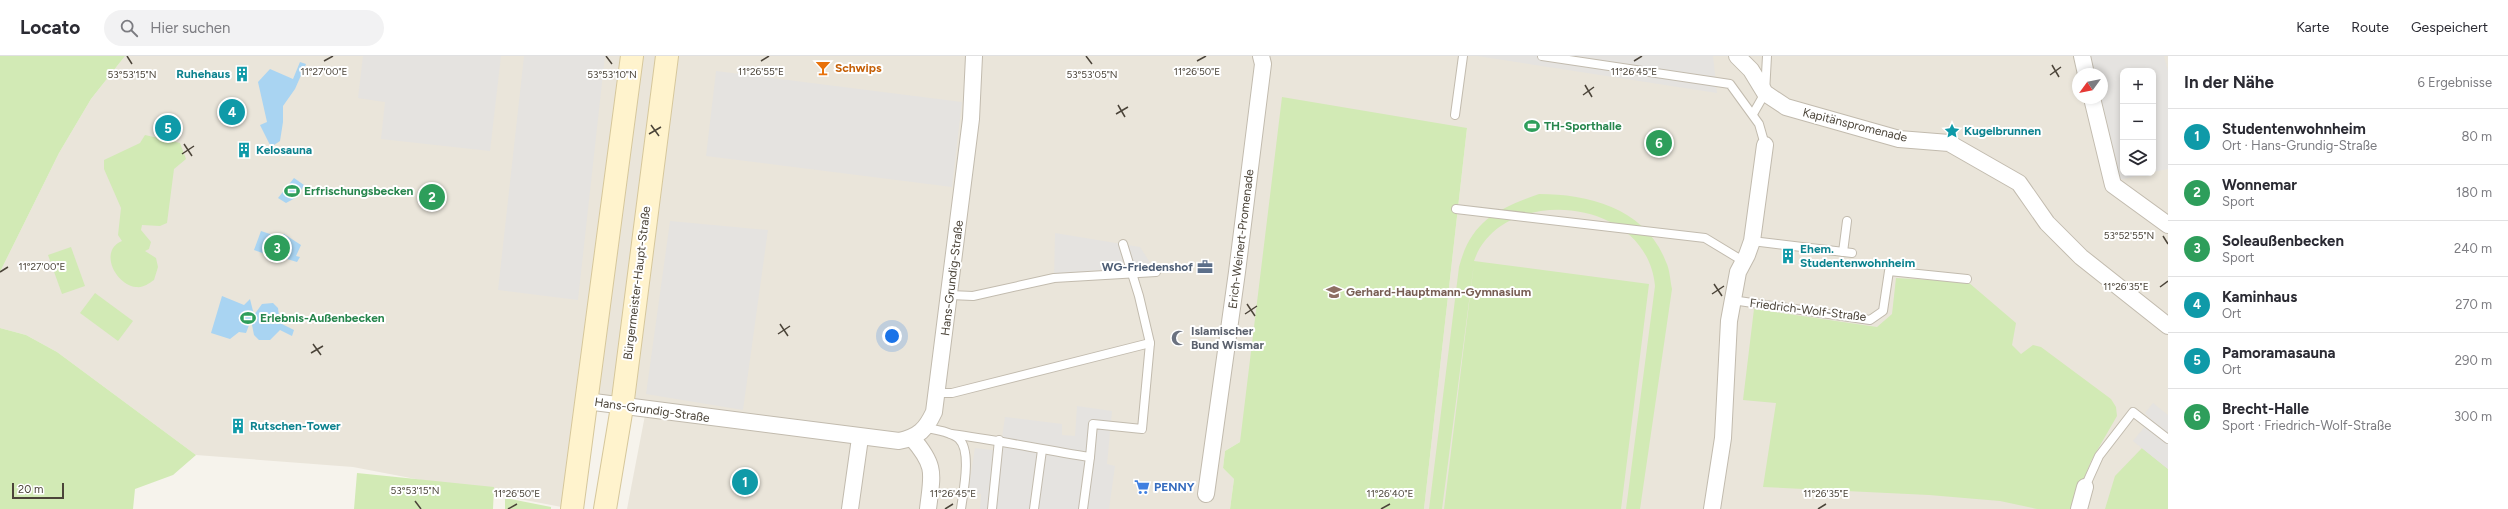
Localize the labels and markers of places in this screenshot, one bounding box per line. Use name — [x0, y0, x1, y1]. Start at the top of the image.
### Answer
bar icon: Schwips — [814, 59, 832, 77]
place label: Schwips — [835, 61, 882, 75]
building icon: Ruhehaus — [233, 65, 251, 83]
place label: Ruhehaus — [176, 67, 230, 81]
pin: 4 — [219, 97, 245, 127]
pin: 5 — [155, 113, 181, 143]
sports icon: TH-Sporthalle — [1523, 117, 1541, 135]
place label: TH-Sporthalle — [1544, 119, 1622, 133]
place icon: Kugelbrunnen — [1943, 122, 1961, 140]
place label: Kugelbrunnen — [1964, 124, 2041, 138]
pin: 6 — [1646, 128, 1672, 158]
building icon: Kelosauna — [235, 141, 253, 159]
place label: Kelosauna — [256, 143, 312, 157]
sports icon: Erfrischungsbecken — [283, 182, 301, 200]
pin: 2 — [419, 182, 445, 212]
place label: Erfrischungsbecken — [304, 184, 414, 198]
pin: 3 — [264, 233, 290, 263]
place label: Ehem. Studentenwohnheim — [1800, 242, 1915, 270]
building icon: Ehem. Studentenwohnheim — [1779, 247, 1797, 265]
office icon: WG-Friedenshof — [1196, 258, 1214, 276]
place label: WG-Friedenshof — [1102, 260, 1193, 274]
school or university icon: Gerhard-Hauptmann-Gymnasium — [1325, 283, 1343, 301]
place label: Gerhard-Hauptmann-Gymnasium — [1346, 285, 1531, 299]
sports icon: Erlebnis-Außenbecken — [239, 309, 257, 327]
place label: Erlebnis-Außenbecken — [260, 311, 385, 325]
place label: Islamischer Bund Wismar — [1191, 324, 1264, 352]
mosque icon: Islamischer Bund Wismar — [1170, 329, 1188, 347]
building icon: Rutschen-Tower — [229, 417, 247, 435]
place label: Rutschen-Tower — [250, 419, 341, 433]
pin: 1 — [732, 467, 758, 497]
supermarket icon: PENNY — [1133, 478, 1151, 496]
place label: PENNY — [1154, 480, 1195, 494]

